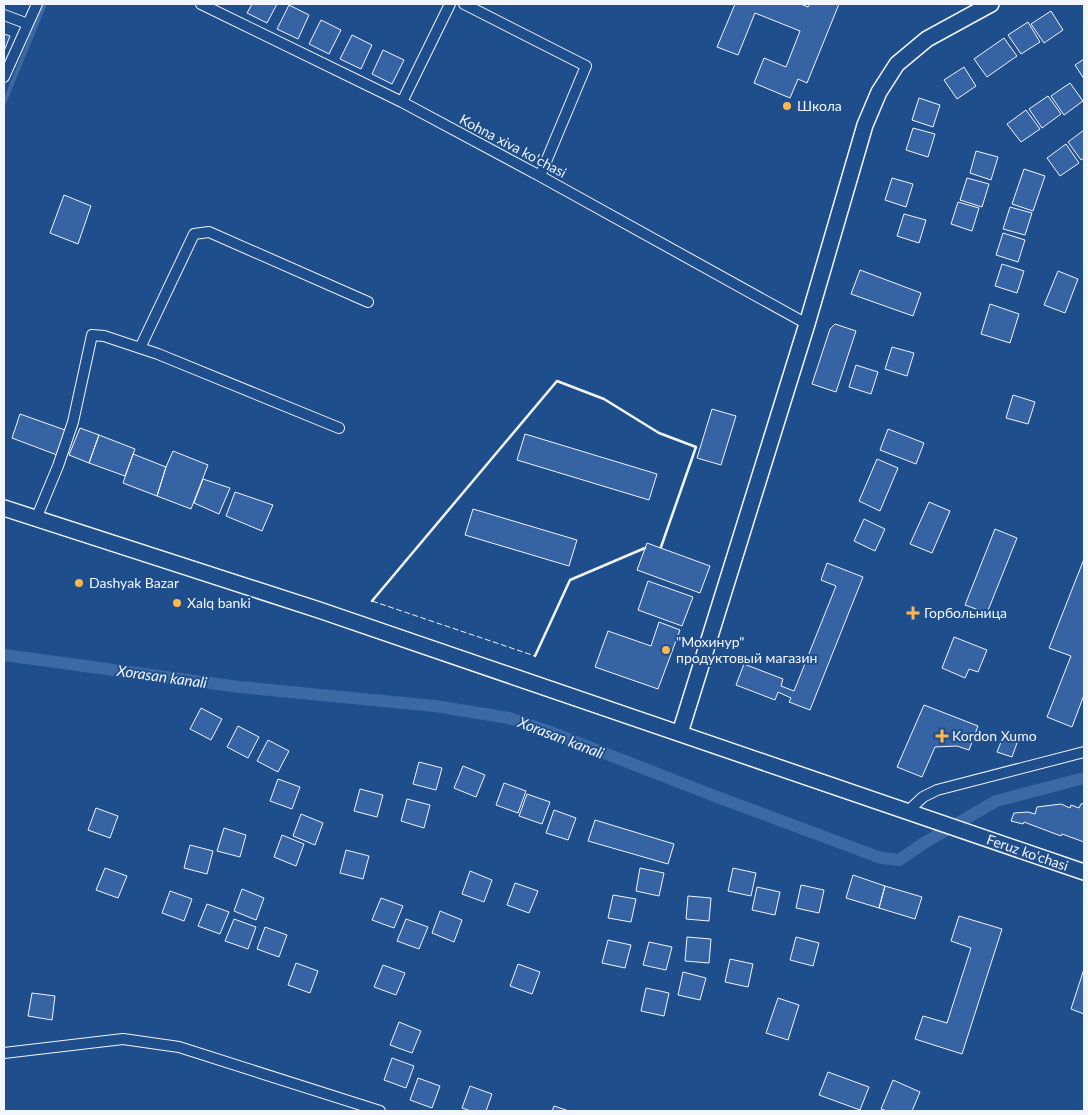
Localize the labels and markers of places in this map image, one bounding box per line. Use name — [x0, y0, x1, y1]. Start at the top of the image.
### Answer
place label: Школа — [797, 97, 842, 114]
marker: Школа — [781, 100, 793, 112]
place label: Dashyak Bazar — [89, 574, 179, 591]
marker: Dashyak Bazar — [73, 577, 85, 589]
place label: Xalq banki — [187, 594, 251, 611]
marker: Xalq banki — [171, 597, 183, 609]
place label: Горбольница — [924, 604, 1007, 621]
marker: Горбольница — [906, 606, 920, 620]
place label: "Мохинур" продуктовый магазин — [676, 633, 817, 666]
marker: "Мохинур" продуктовый магазин — [660, 644, 672, 656]
place label: Kordon Xumo — [952, 727, 1037, 744]
marker: Kordon Xumo — [936, 730, 948, 742]

